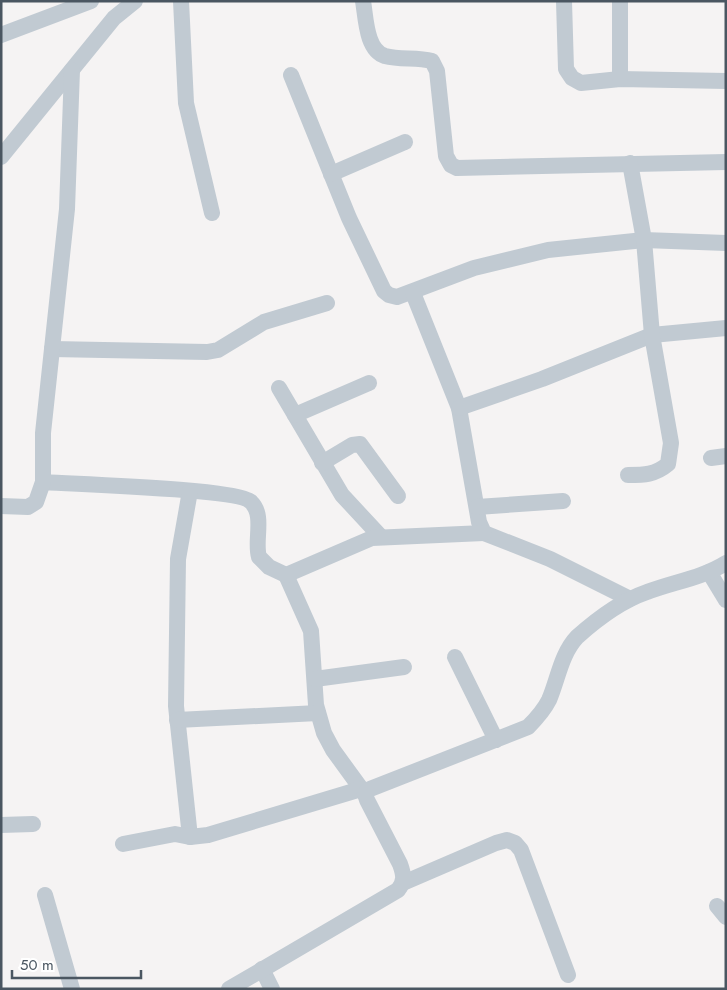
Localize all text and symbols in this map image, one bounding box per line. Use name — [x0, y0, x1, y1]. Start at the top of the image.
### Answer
scale bar — [12, 948, 141, 980]
text: 50 m — [20, 954, 54, 976]

